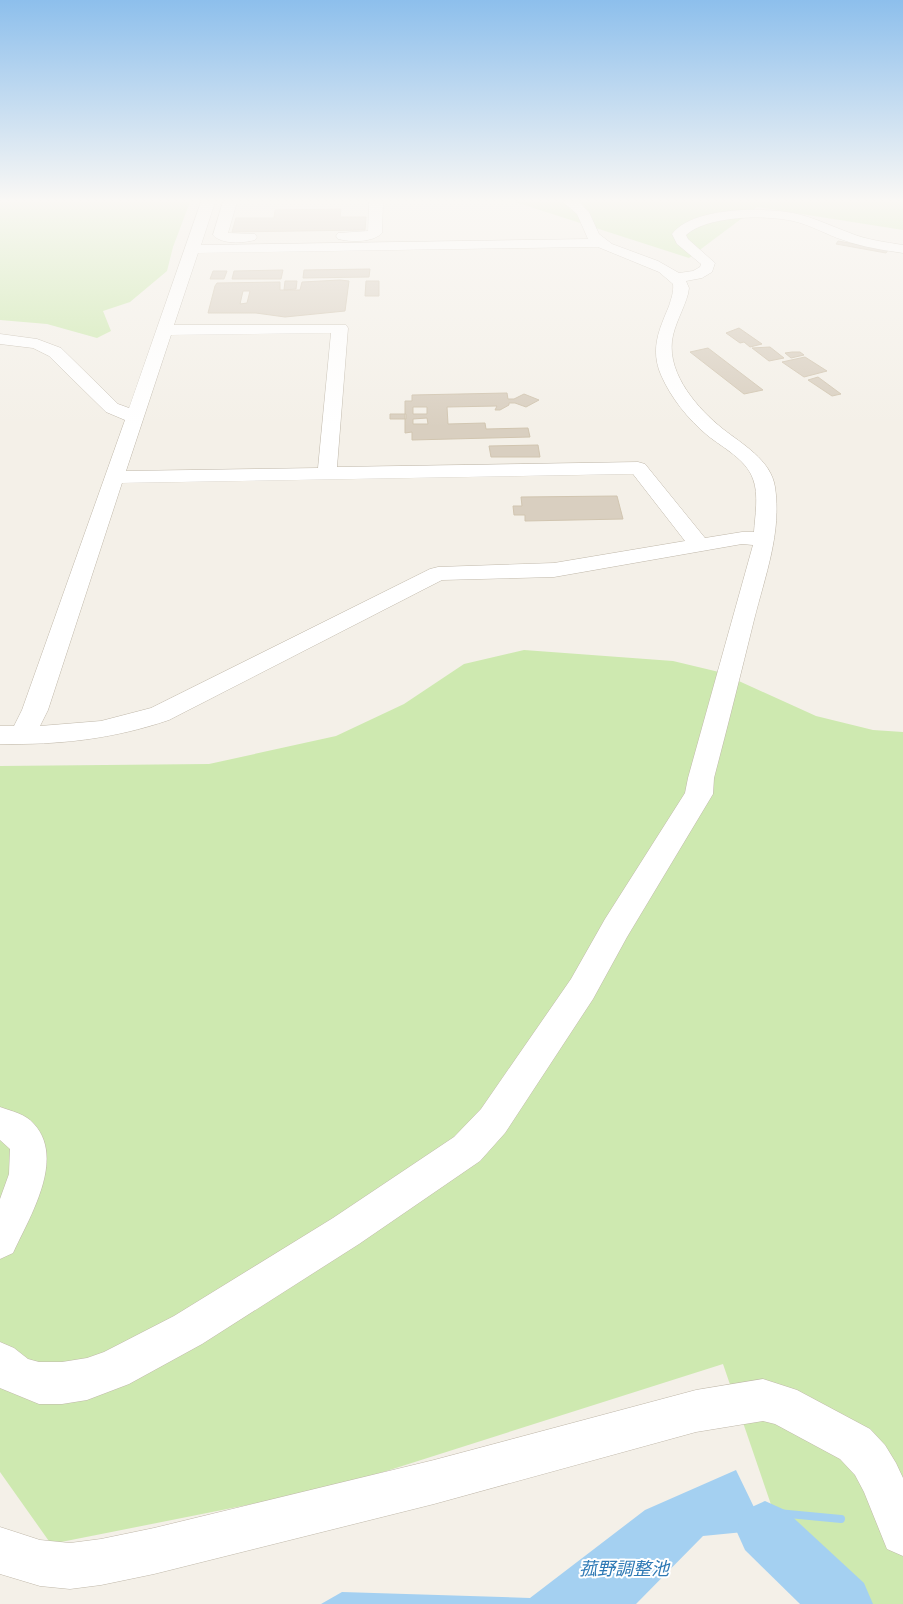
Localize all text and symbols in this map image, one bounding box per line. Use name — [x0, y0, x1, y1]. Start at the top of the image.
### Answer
water label: 菰野調整池 — [579, 1558, 671, 1580]

